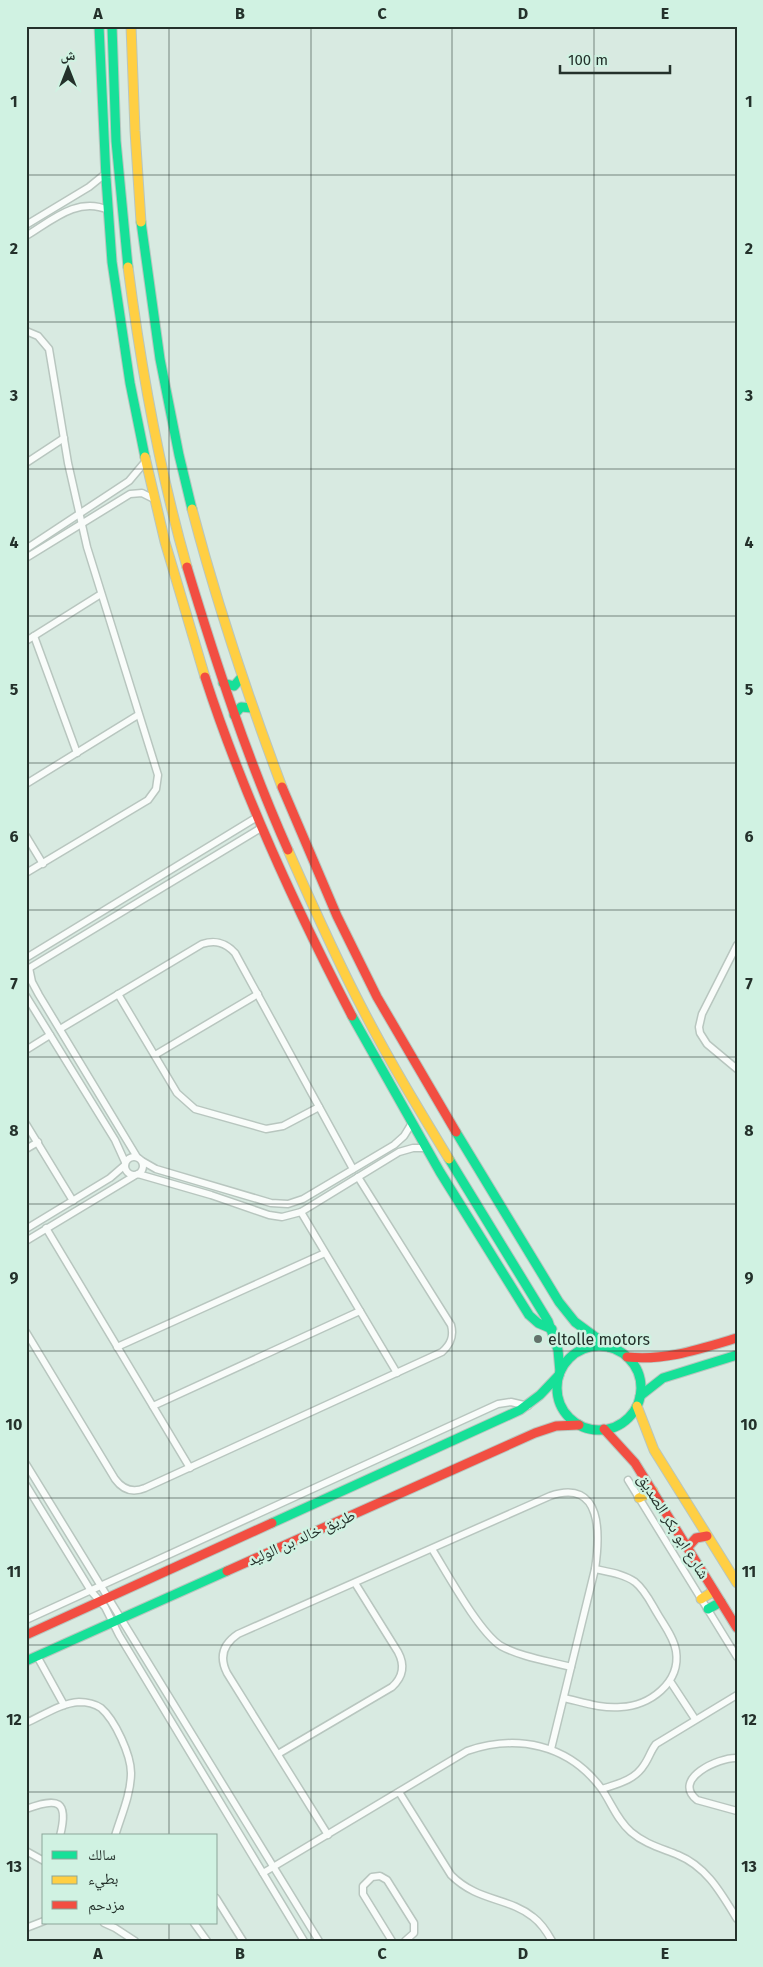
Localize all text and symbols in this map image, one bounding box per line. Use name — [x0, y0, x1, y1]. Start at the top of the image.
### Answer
text: A — [92, 4, 103, 23]
text: B — [235, 4, 245, 23]
text: C — [377, 4, 387, 23]
text: D — [518, 4, 528, 23]
text: E — [661, 4, 669, 23]
north arrow — [42, 42, 92, 92]
scale bar — [560, 42, 670, 74]
text: ش — [61, 47, 76, 64]
text: 100 m — [568, 51, 608, 69]
text: 1 — [10, 92, 18, 111]
text: 1 — [745, 92, 753, 111]
text: 2 — [10, 239, 18, 258]
text: 2 — [745, 239, 753, 258]
text: 3 — [9, 386, 18, 405]
text: 3 — [744, 386, 753, 405]
text: 4 — [9, 533, 19, 552]
text: 4 — [744, 533, 754, 552]
text: 5 — [10, 680, 19, 699]
text: 5 — [745, 680, 754, 699]
text: 6 — [9, 827, 19, 846]
text: 6 — [744, 827, 754, 846]
text: 7 — [10, 974, 18, 993]
text: 7 — [745, 974, 753, 993]
text: 8 — [9, 1121, 19, 1140]
text: 8 — [744, 1121, 754, 1140]
text: 9 — [10, 1268, 19, 1287]
text: 9 — [745, 1268, 754, 1287]
place label: eltolle motors — [548, 1330, 650, 1349]
marker: eltolle motors — [532, 1333, 544, 1345]
text: 10 — [6, 1415, 22, 1434]
text: 10 — [741, 1415, 757, 1434]
street label: شارع ابو بكر الصديق — [633, 1470, 713, 1583]
street label: طريق خالد بن الوليد — [244, 1505, 358, 1571]
text: 11 — [7, 1562, 21, 1581]
text: 11 — [742, 1562, 756, 1581]
text: 12 — [6, 1710, 22, 1729]
text: 12 — [741, 1710, 757, 1729]
legend — [42, 1834, 218, 1924]
text: سالك — [88, 1846, 116, 1864]
text: 13 — [6, 1857, 22, 1876]
text: 13 — [741, 1857, 757, 1876]
text: بطيء — [88, 1870, 118, 1891]
text: مزدحم — [88, 1896, 125, 1915]
text: A — [92, 1944, 103, 1963]
text: B — [235, 1944, 245, 1963]
text: C — [377, 1944, 387, 1963]
text: D — [518, 1944, 528, 1963]
text: E — [661, 1944, 669, 1963]

